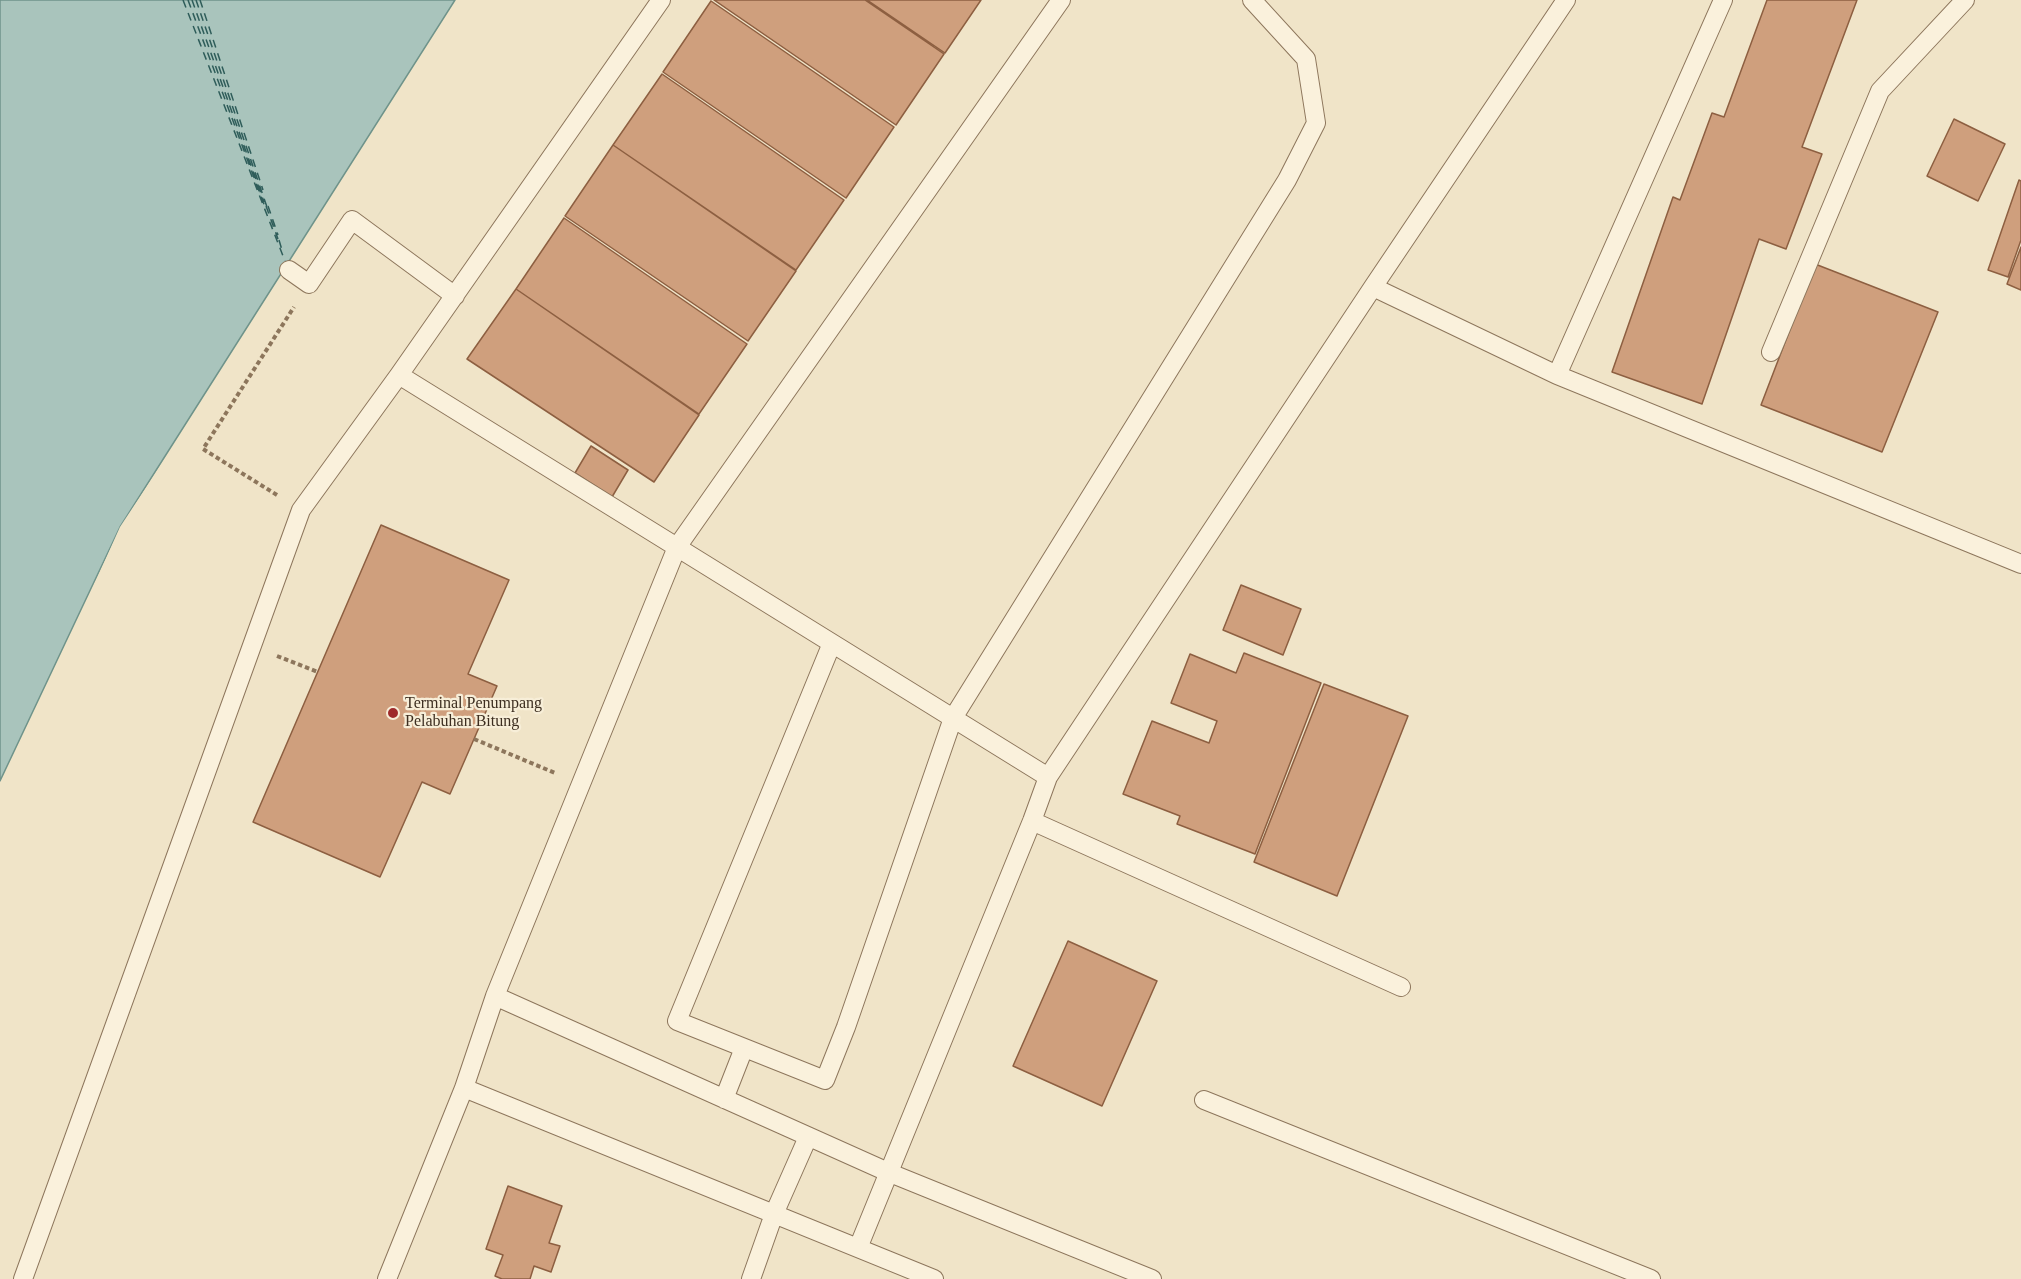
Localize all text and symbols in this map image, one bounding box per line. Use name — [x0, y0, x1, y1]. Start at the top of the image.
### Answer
place label: Terminal Penumpang Pelabuhan Bitung — [405, 694, 542, 732]
marker: Terminal Penumpang Pelabuhan Bitung — [386, 706, 400, 720]

